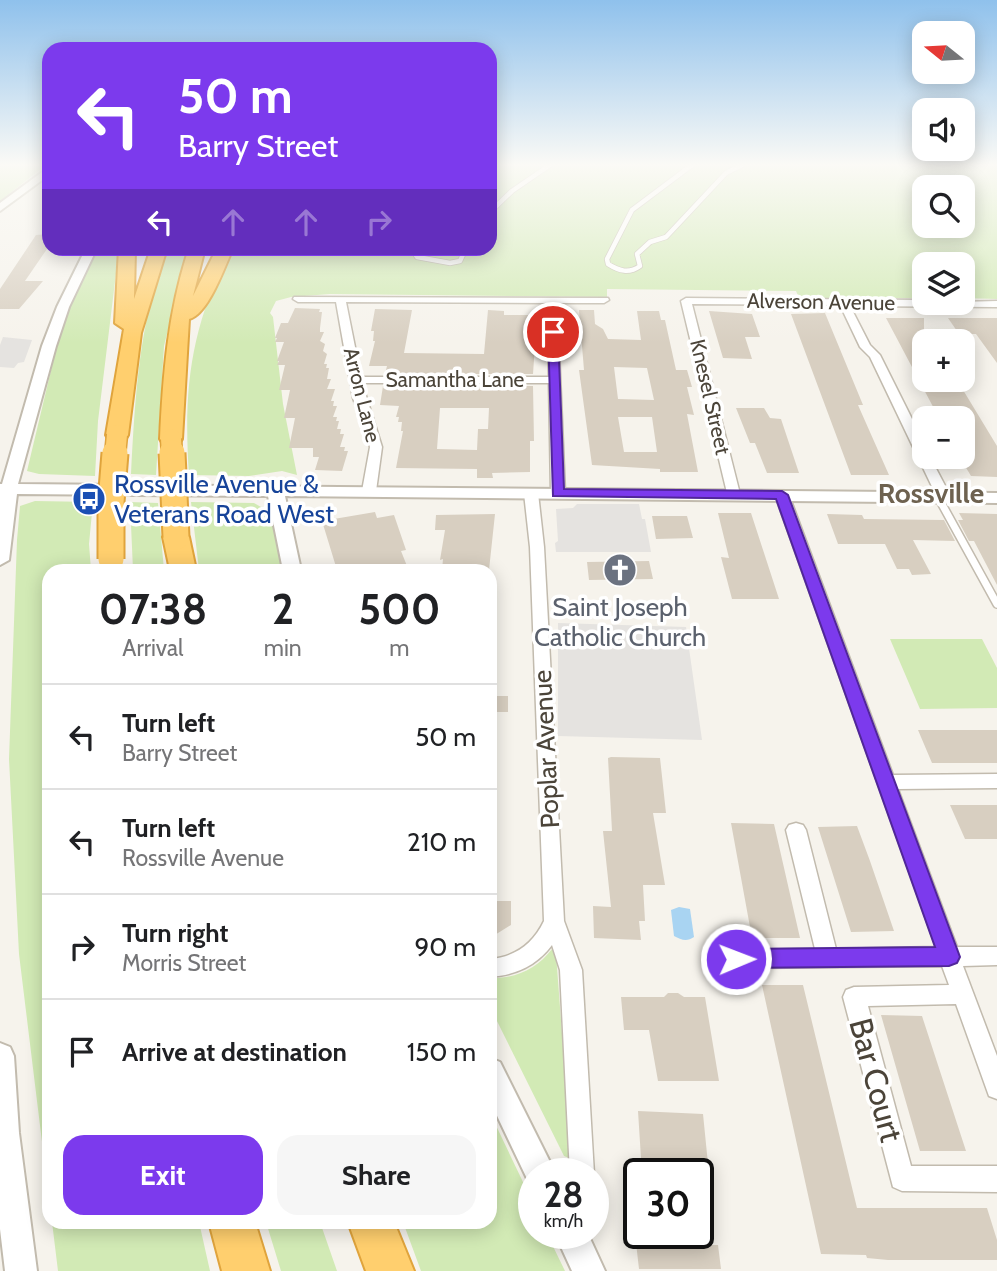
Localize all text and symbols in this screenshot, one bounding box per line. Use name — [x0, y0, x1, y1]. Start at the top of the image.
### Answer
north arrow — [912, 21, 975, 84]
map controls — [912, 21, 975, 469]
text: 50 m — [178, 66, 293, 125]
icon: left — [63, 70, 154, 161]
button: sound — [912, 98, 975, 161]
text: Barry Street — [178, 126, 338, 165]
button: search — [912, 175, 975, 238]
icon: left — [141, 203, 179, 241]
icon: ahead — [214, 203, 252, 241]
icon: ahead — [287, 203, 325, 241]
icon: right — [360, 203, 398, 241]
button: layers — [912, 252, 975, 315]
street label: Alverson Avenue — [747, 288, 896, 315]
pin — [523, 302, 583, 362]
icon: arrive — [534, 313, 572, 351]
button: + — [912, 329, 975, 392]
street label: Knesel Street — [685, 337, 736, 457]
street label: Arron Lane — [339, 345, 386, 445]
street label: Samantha Lane — [386, 367, 525, 392]
button: − — [912, 406, 975, 469]
place label: Rossville Avenue & Veterans Road West — [114, 468, 334, 530]
district label: Rossville — [878, 476, 984, 510]
bus stop icon: Rossville Avenue & Veterans Road West — [70, 480, 108, 518]
church icon: Saint Joseph Catholic Church — [601, 551, 639, 589]
text: 07:38 — [99, 583, 207, 635]
text: 2 — [272, 583, 294, 635]
text: 500 — [358, 583, 440, 635]
place label: Saint Joseph Catholic Church — [534, 591, 706, 653]
text: Arrival — [122, 634, 184, 662]
text: min — [264, 634, 302, 662]
text: m — [389, 634, 409, 662]
street label: Poplar Avenue — [526, 669, 566, 829]
text: Turn left — [122, 707, 215, 739]
icon: left — [63, 718, 101, 756]
text: 50 m — [415, 721, 476, 753]
text: Barry Street — [122, 739, 237, 767]
text: Turn left — [122, 812, 215, 844]
icon: left — [63, 823, 101, 861]
text: 210 m — [407, 826, 476, 858]
text: Rossville Avenue — [122, 844, 284, 872]
text: Turn right — [122, 917, 228, 949]
position arrow — [699, 922, 773, 996]
icon: right — [63, 928, 101, 966]
text: 90 m — [414, 931, 476, 963]
text: Morris Street — [122, 949, 246, 977]
street label: Bar Court — [841, 1014, 912, 1146]
icon: arrive — [63, 1033, 101, 1071]
text: Arrive at destination — [122, 1036, 347, 1068]
text: 150 m — [407, 1036, 476, 1068]
button: Exit — [63, 1135, 263, 1215]
button: Share — [277, 1135, 476, 1215]
speed limit sign: 30 — [623, 1158, 714, 1249]
text: 28 — [544, 1173, 583, 1216]
text: km/h — [544, 1210, 583, 1232]

